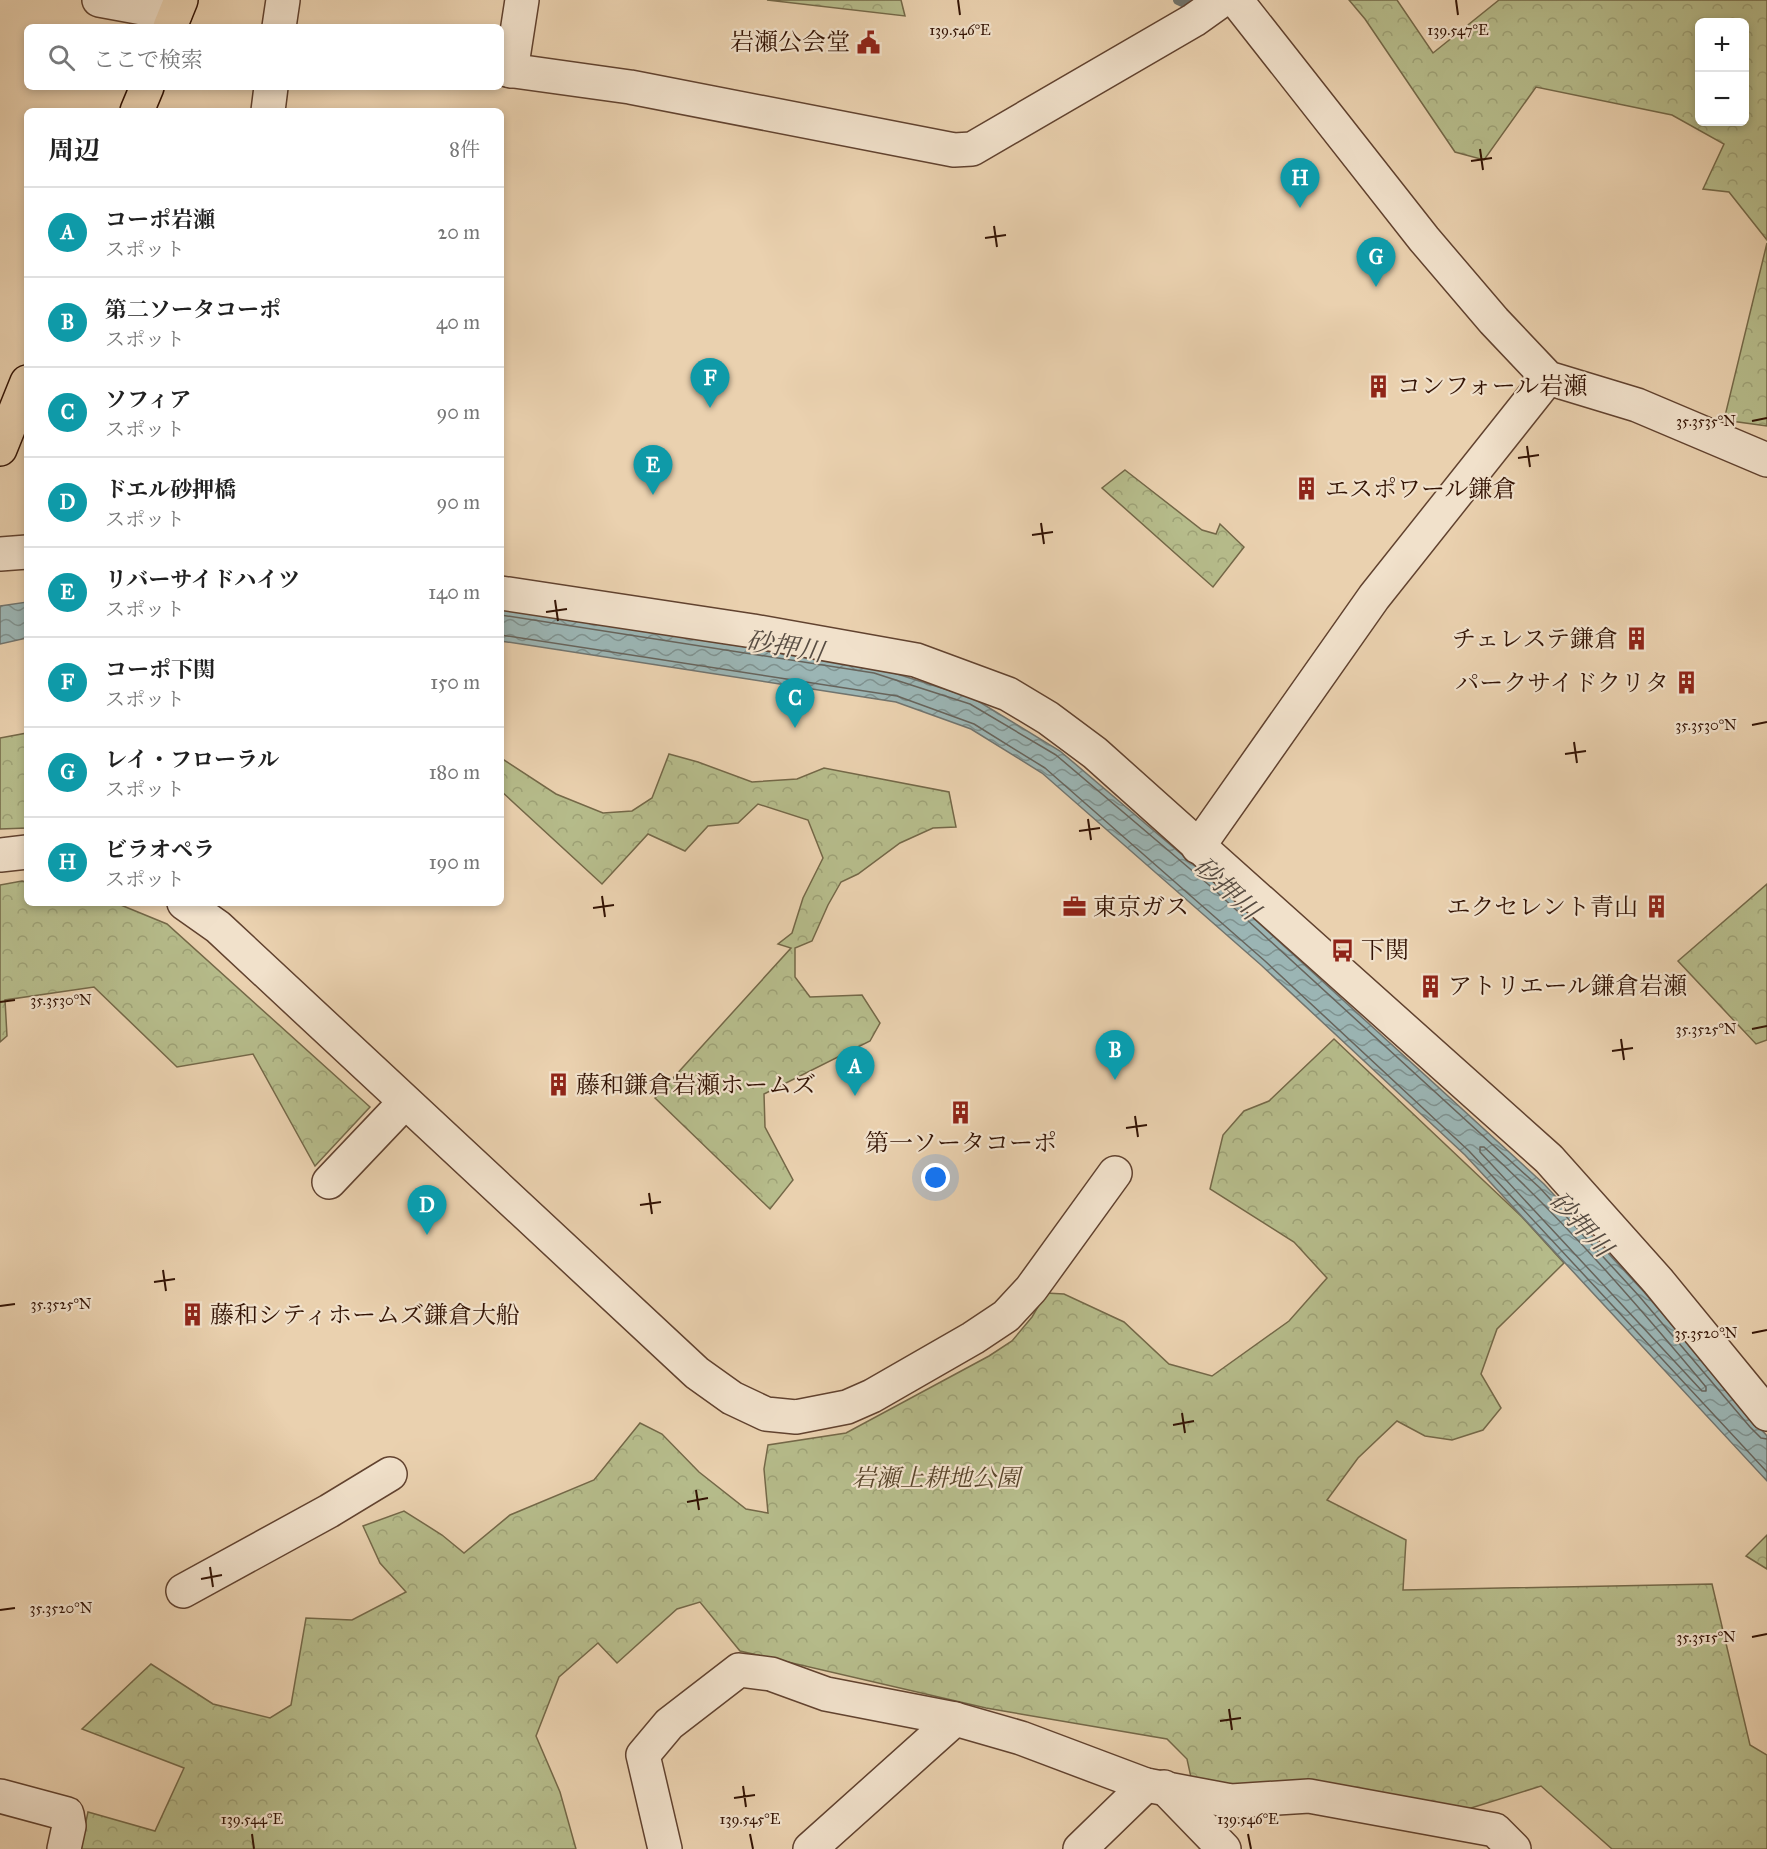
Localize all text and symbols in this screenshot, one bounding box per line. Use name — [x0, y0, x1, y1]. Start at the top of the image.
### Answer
map controls — [1695, 18, 1749, 126]
button: + — [1695, 18, 1749, 72]
text: 139.546°E — [929, 21, 991, 39]
text: 139.547°E — [1427, 21, 1489, 39]
search box — [24, 24, 504, 90]
place label: 岩瀬公会堂 — [730, 27, 850, 57]
public building icon: 岩瀬公会堂 — [855, 29, 881, 55]
icon: search — [45, 41, 78, 74]
text: ここで検索 — [93, 46, 203, 73]
button: − — [1695, 72, 1749, 126]
text: 周辺 — [48, 134, 100, 166]
text: 8件 — [449, 137, 480, 161]
pin: H — [1280, 158, 1320, 208]
text: コーポ岩瀬 — [105, 206, 215, 233]
text: A — [61, 220, 74, 244]
text: 20 m — [437, 220, 480, 244]
text: スポット — [105, 237, 185, 261]
pin: G — [1356, 238, 1396, 287]
text: 第二ソータコーポ — [105, 296, 281, 323]
text: B — [61, 310, 74, 334]
text: 40 m — [436, 310, 480, 334]
text: スポット — [105, 327, 185, 351]
pin: F — [690, 358, 730, 408]
place label: コンフォール岩瀬 — [1397, 371, 1587, 401]
building icon: コンフォール岩瀬 — [1366, 373, 1392, 399]
text: ソフィア — [105, 386, 191, 413]
text: C — [61, 400, 74, 424]
text: 90 m — [437, 400, 480, 424]
text: 35.3535°N — [1676, 412, 1736, 430]
text: スポット — [105, 417, 185, 441]
pin: E — [634, 446, 672, 495]
place label: エスポワール鎌倉 — [1325, 474, 1517, 504]
text: ドエル砂押橋 — [105, 476, 236, 503]
building icon: エスポワール鎌倉 — [1294, 476, 1320, 502]
text: D — [60, 490, 75, 514]
text: 90 m — [437, 490, 480, 514]
text: スポット — [105, 507, 185, 531]
text: リバーサイドハイツ — [105, 566, 300, 593]
text: E — [60, 580, 75, 604]
text: 140 m — [428, 580, 480, 604]
text: スポット — [105, 597, 185, 621]
water label: 砂押川 — [744, 624, 829, 668]
place label: チェレステ鎌倉 — [1452, 624, 1618, 654]
building icon: チェレステ鎌倉 — [1623, 626, 1649, 652]
text: コーポ下関 — [105, 656, 215, 683]
place label: パークサイドクリタ — [1455, 668, 1669, 698]
text: F — [61, 670, 74, 694]
text: 150 m — [430, 670, 480, 694]
building icon: パークサイドクリタ — [1674, 670, 1700, 696]
pin: C — [776, 678, 814, 728]
text: スポット — [105, 687, 185, 711]
text: 35.3530°N — [1675, 716, 1737, 734]
text: レイ・フローラル — [105, 746, 279, 773]
text: G — [60, 760, 75, 784]
text: 180 m — [429, 760, 480, 784]
text: スポット — [105, 777, 185, 801]
text: ビラオペラ — [105, 836, 215, 863]
text: H — [59, 850, 76, 874]
text: 190 m — [429, 850, 480, 874]
water label: 砂押川 — [1188, 850, 1269, 928]
text: スポット — [105, 867, 185, 891]
place label: 東京ガス — [1093, 892, 1189, 922]
place label: エクセレント青山 — [1447, 892, 1638, 922]
office icon: 東京ガス — [1062, 894, 1088, 920]
building icon: エクセレント青山 — [1643, 894, 1669, 920]
place label: 下関 — [1361, 935, 1409, 965]
bus stop icon: 下関 — [1330, 937, 1356, 963]
place label: アトリエール鎌倉岩瀬 — [1448, 971, 1687, 1001]
building icon: アトリエール鎌倉岩瀬 — [1417, 973, 1443, 999]
text: 35.3530°N — [30, 991, 92, 1009]
text: 35.3525°N — [1675, 1020, 1737, 1038]
pin: B — [1096, 1030, 1134, 1080]
pin: A — [836, 1046, 874, 1096]
place label: 藤和鎌倉岩瀬ホームズ — [576, 1070, 816, 1100]
building icon: 藤和鎌倉岩瀬ホームズ — [545, 1072, 571, 1098]
building icon: 第一ソータコーポ — [948, 1100, 974, 1126]
place label: 第一ソータコーポ — [865, 1128, 1057, 1158]
your location — [921, 1163, 950, 1192]
water label: 砂押川 — [1543, 1185, 1621, 1266]
pin: D — [408, 1186, 446, 1235]
text: 35.3525°N — [30, 1295, 92, 1313]
place label: 藤和シティホームズ鎌倉大船 — [210, 1300, 520, 1330]
building icon: 藤和シティホームズ鎌倉大船 — [179, 1302, 205, 1328]
text: 35.3520°N — [1675, 1324, 1738, 1342]
park label: 岩瀬上耕地公園 — [852, 1463, 1024, 1493]
text: 35.3520°N — [30, 1599, 93, 1617]
text: 35.3515°N — [1676, 1628, 1736, 1646]
text: 139.544°E — [221, 1810, 283, 1828]
text: 139.545°E — [720, 1810, 781, 1828]
text: 139.546°E — [1217, 1810, 1279, 1828]

